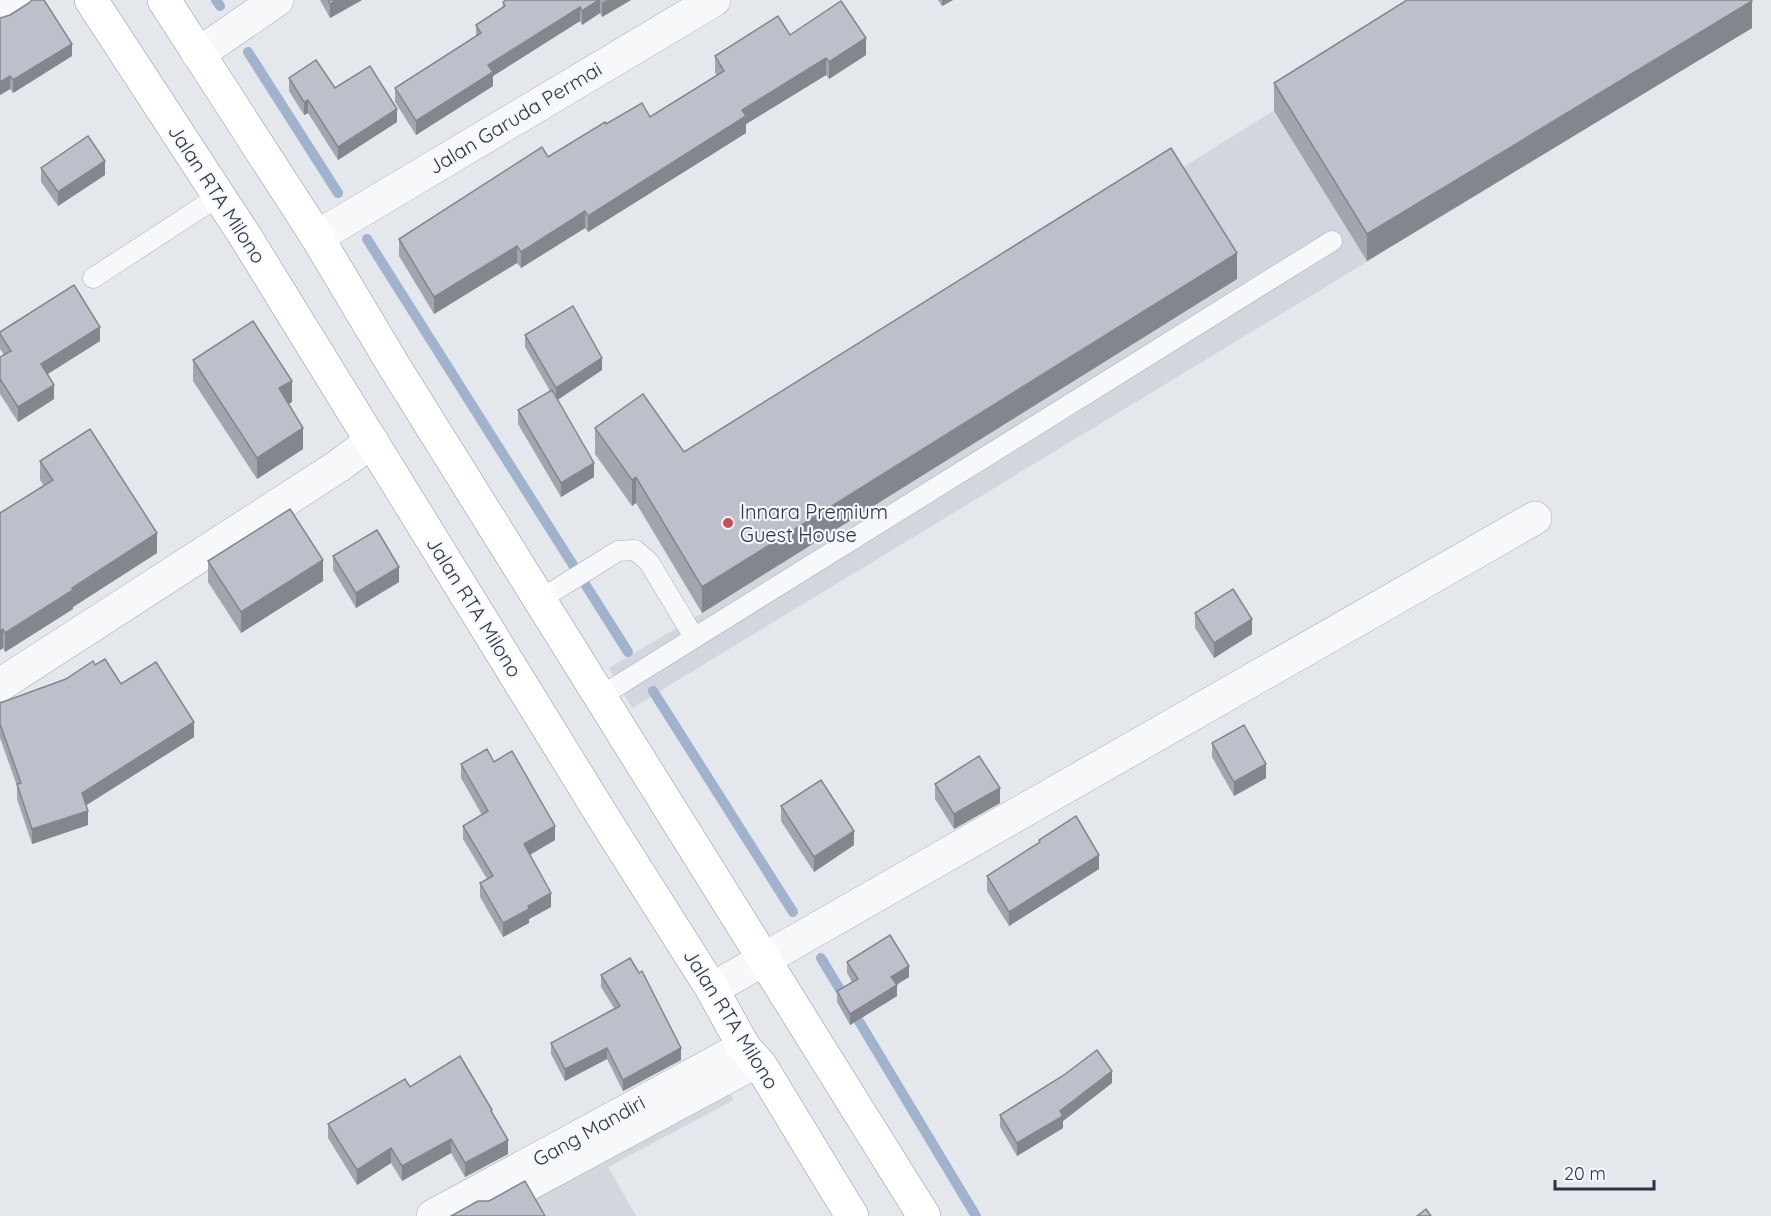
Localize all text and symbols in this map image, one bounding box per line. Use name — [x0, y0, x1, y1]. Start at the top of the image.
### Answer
street label: Jalan Garuda Permai — [424, 56, 606, 179]
street label: Jalan RTA Milono — [163, 119, 272, 268]
place label: Innara Premium Guest House — [740, 499, 888, 547]
marker: Innara Premium Guest House — [721, 516, 735, 530]
street label: Jalan RTA Milono — [421, 532, 528, 682]
street label: Jalan RTA Milono — [678, 944, 785, 1094]
street label: Gang Mandiri — [528, 1089, 649, 1172]
scale bar — [1555, 1153, 1654, 1191]
text: 20 m — [1564, 1162, 1606, 1185]

